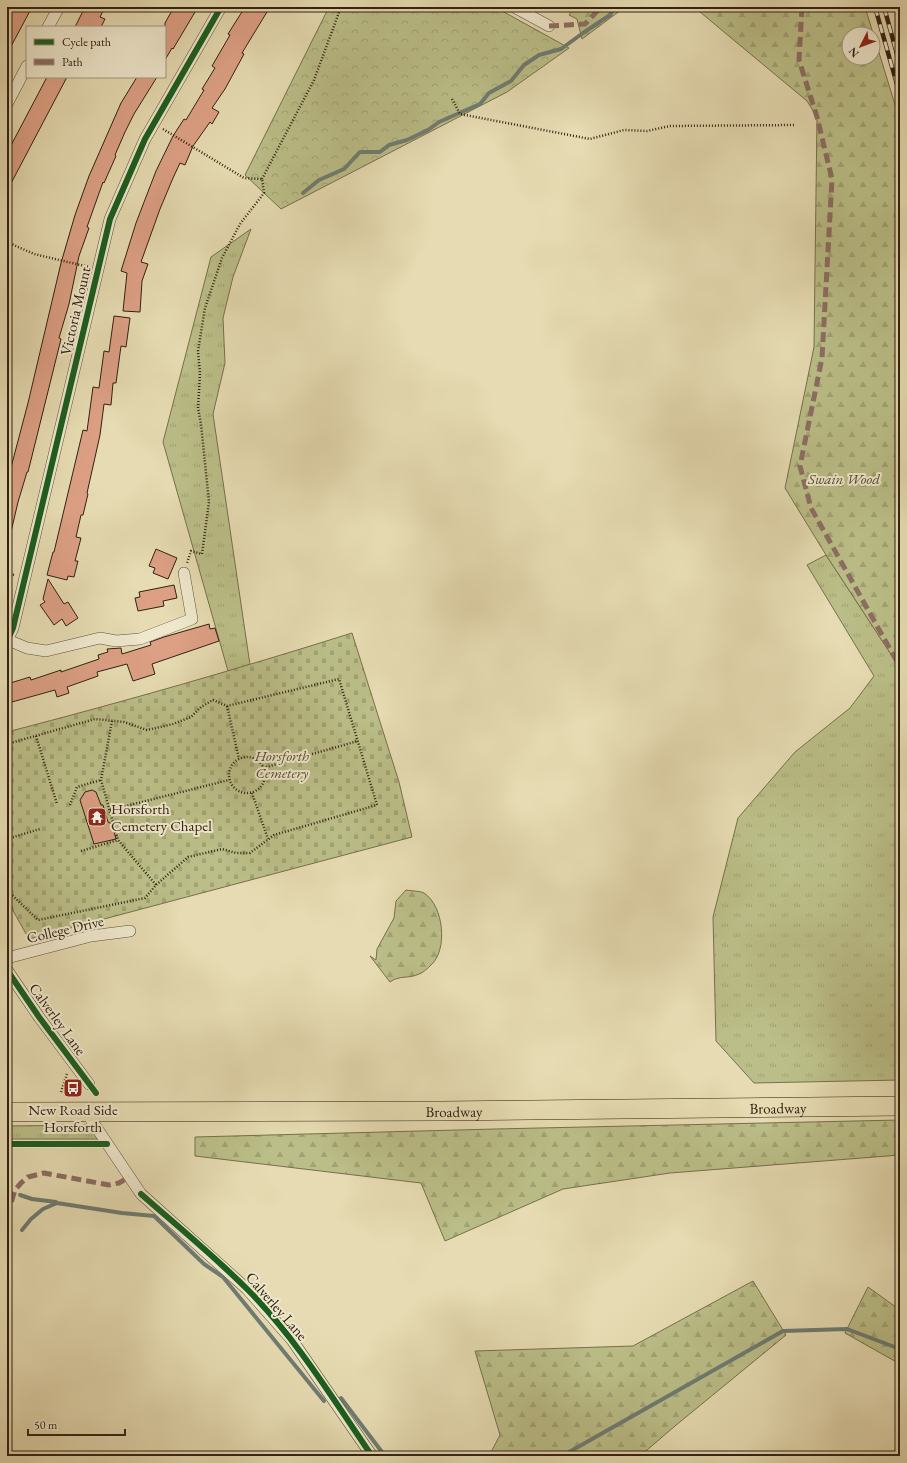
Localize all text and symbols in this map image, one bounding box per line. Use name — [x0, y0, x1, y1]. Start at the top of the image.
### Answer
legend — [26, 26, 166, 78]
north arrow — [841, 26, 881, 66]
text: Cycle path — [62, 34, 111, 50]
text: N — [845, 45, 862, 61]
text: Path — [62, 54, 83, 70]
street label: Victoria Mount — [56, 264, 95, 357]
park label: Swain Wood — [807, 469, 880, 488]
park label: Horsforth Cemetery — [254, 746, 310, 782]
place label: Horsforth Cemetery Chapel — [111, 799, 212, 835]
temple icon: Horsforth Cemetery Chapel — [86, 806, 108, 828]
street label: College Drive — [25, 911, 105, 947]
street label: Calverley Lane — [25, 979, 91, 1059]
bus stop icon: New Road Side Horsforth — [62, 1077, 84, 1099]
street label: Broadway — [749, 1098, 807, 1117]
place label: New Road Side Horsforth — [28, 1100, 118, 1136]
street label: Broadway — [425, 1101, 483, 1121]
street label: Calverley Lane — [242, 1268, 312, 1344]
scale bar — [28, 1411, 125, 1437]
text: 50 m — [34, 1417, 58, 1433]

